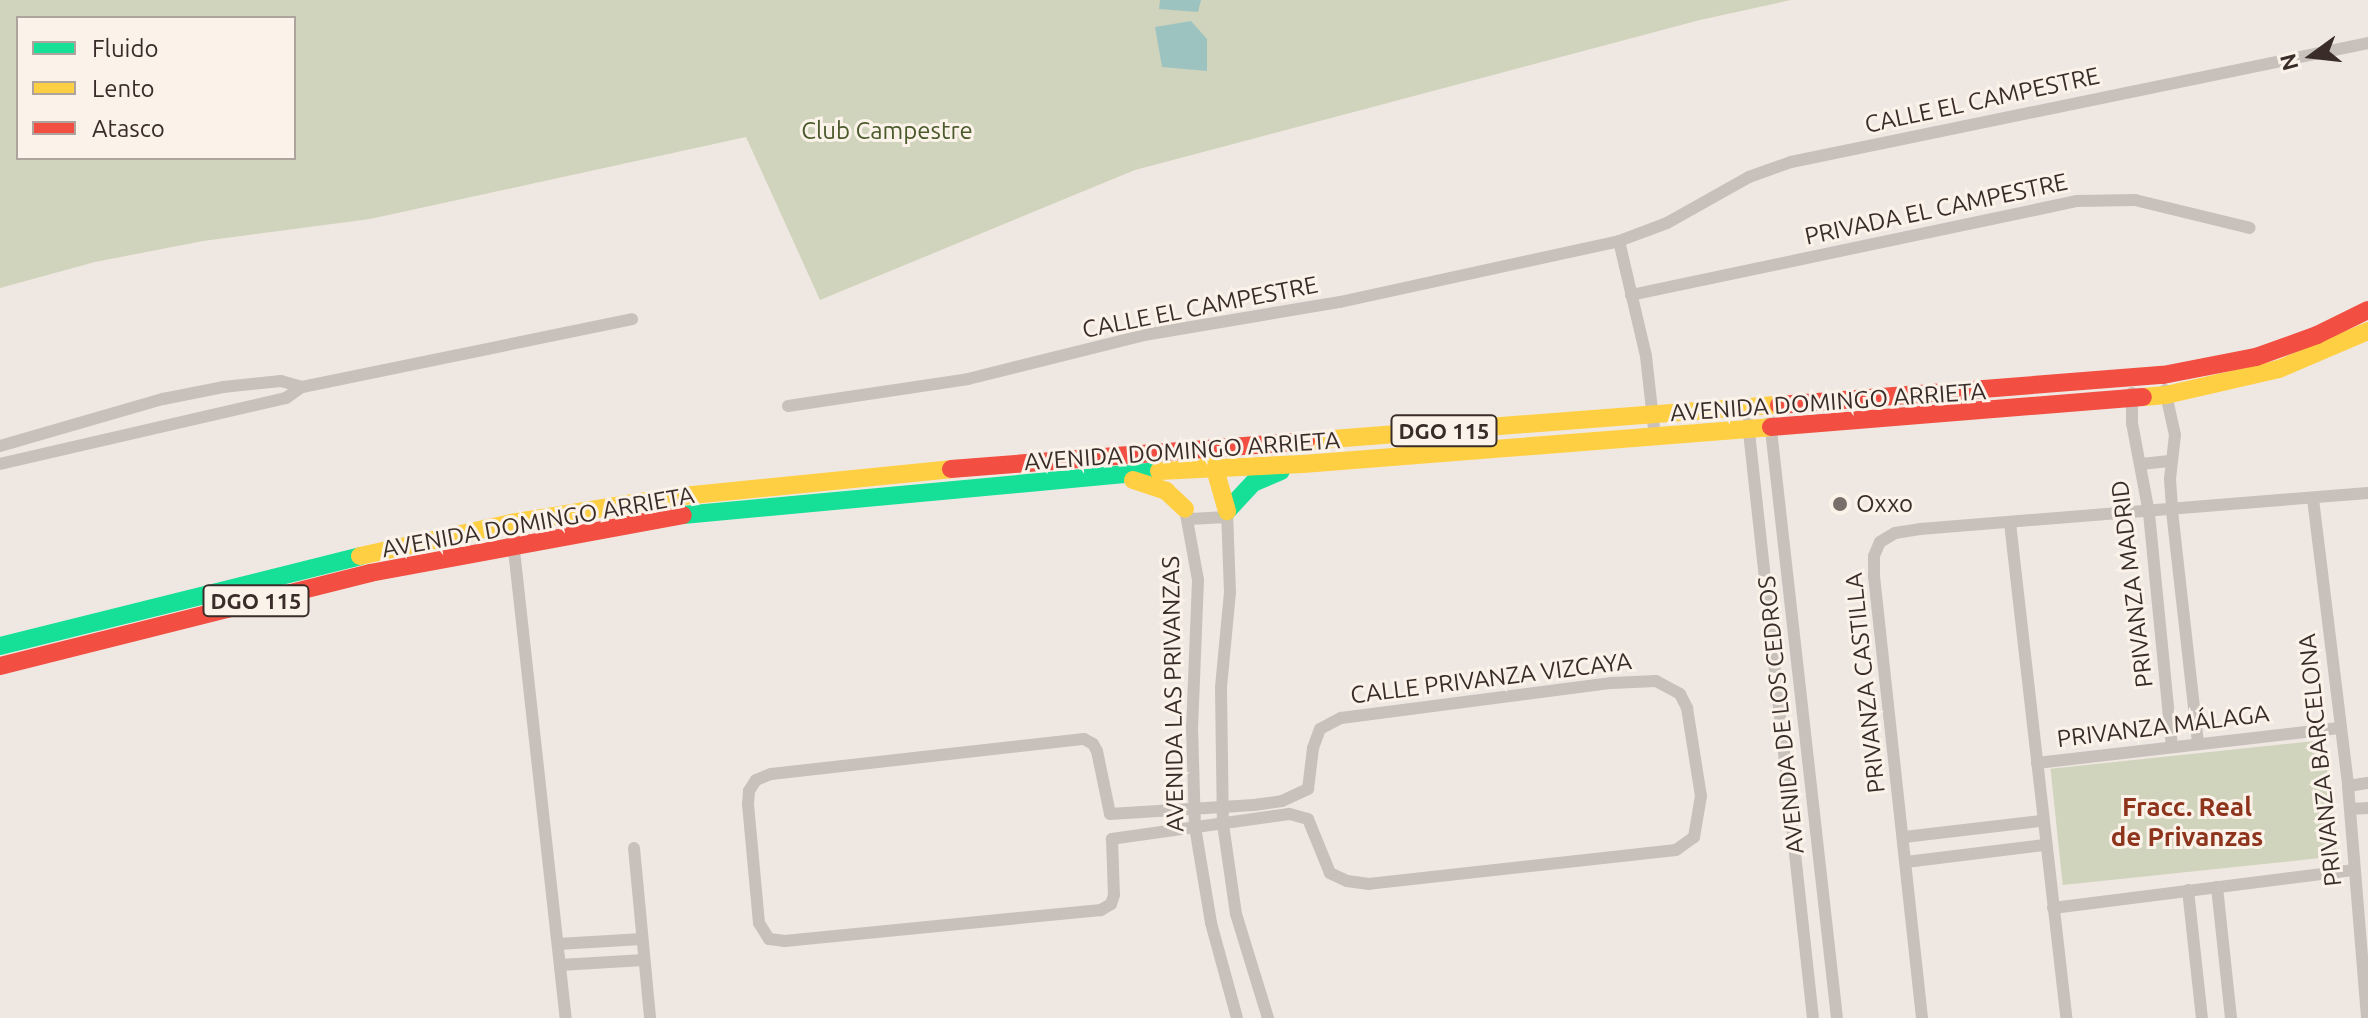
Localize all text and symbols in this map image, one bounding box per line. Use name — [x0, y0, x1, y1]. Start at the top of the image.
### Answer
legend — [16, 16, 296, 160]
north arrow — [2272, 16, 2352, 96]
text: Fluido — [92, 35, 159, 62]
text: N — [2274, 51, 2303, 74]
street label: CALLE EL CAMPESTRE — [1862, 61, 2102, 139]
text: Lento — [92, 75, 155, 102]
text: Atasco — [92, 115, 165, 142]
park label: Club Campestre — [801, 117, 973, 145]
street label: PRIVADA EL CAMPESTRE — [1802, 167, 2070, 251]
street label: CALLE EL CAMPESTRE — [1080, 270, 1320, 344]
street label: AVENIDA DOMINGO ARRIETA — [1669, 377, 1987, 427]
road number: DGO 115 — [1390, 413, 1498, 449]
street label: AVENIDA DOMINGO ARRIETA — [1023, 426, 1341, 476]
street label: PRIVANZA MADRID — [2105, 479, 2159, 689]
street label: AVENIDA DOMINGO ARRIETA — [380, 480, 696, 564]
place label: Oxxo — [1856, 490, 1913, 518]
marker: Oxxo — [1831, 495, 1849, 513]
street label: AVENIDA LAS PRIVANZAS — [1156, 556, 1190, 832]
street label: PRIVANZA CASTILLA — [1839, 571, 1891, 795]
street label: AVENIDA DE LOS CEDROS — [1752, 575, 1810, 855]
road number: DGO 115 — [202, 583, 310, 619]
street label: PRIVANZA BARCELONA — [2292, 632, 2348, 888]
street label: CALLE PRIVANZA VIZCAYA — [1349, 646, 1633, 710]
street label: PRIVANZA MÁLAGA — [2055, 699, 2271, 753]
district label: Fracc. Real de Privanzas — [2111, 791, 2263, 852]

